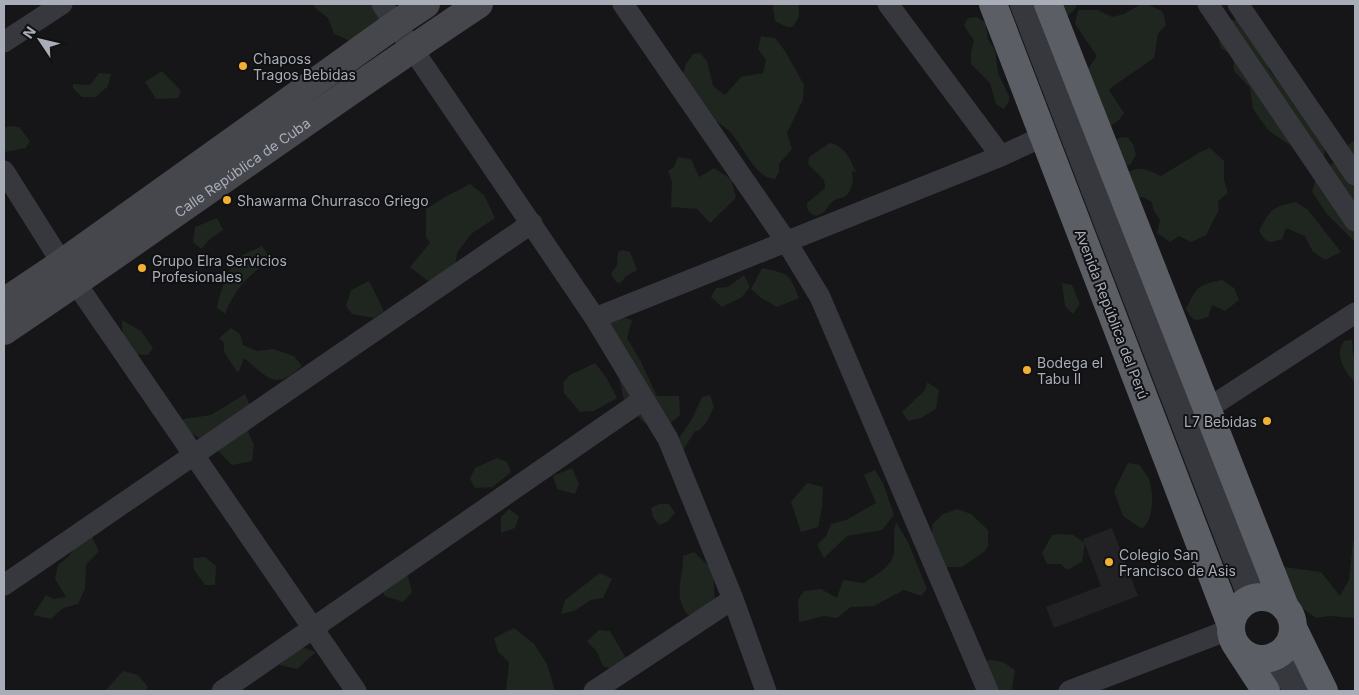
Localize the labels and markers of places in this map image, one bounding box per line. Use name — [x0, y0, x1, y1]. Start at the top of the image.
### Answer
place label: Chaposs Tragos Bebidas — [253, 50, 356, 83]
marker: Chaposs Tragos Bebidas — [237, 60, 249, 72]
place label: Shawarma Churrasco Griego — [237, 192, 429, 209]
marker: Shawarma Churrasco Griego — [221, 194, 233, 206]
place label: Grupo Elra Servicios Profesionales — [152, 252, 287, 285]
marker: Grupo Elra Servicios Profesionales — [136, 262, 148, 274]
place label: Bodega el Tabu II — [1037, 354, 1103, 387]
marker: Bodega el Tabu II — [1021, 364, 1033, 376]
place label: L7 Bebidas — [1184, 413, 1257, 430]
marker: L7 Bebidas — [1261, 415, 1273, 427]
place label: Colegio San Francisco de Asis — [1119, 546, 1236, 579]
marker: Colegio San Francisco de Asis — [1103, 556, 1115, 568]

